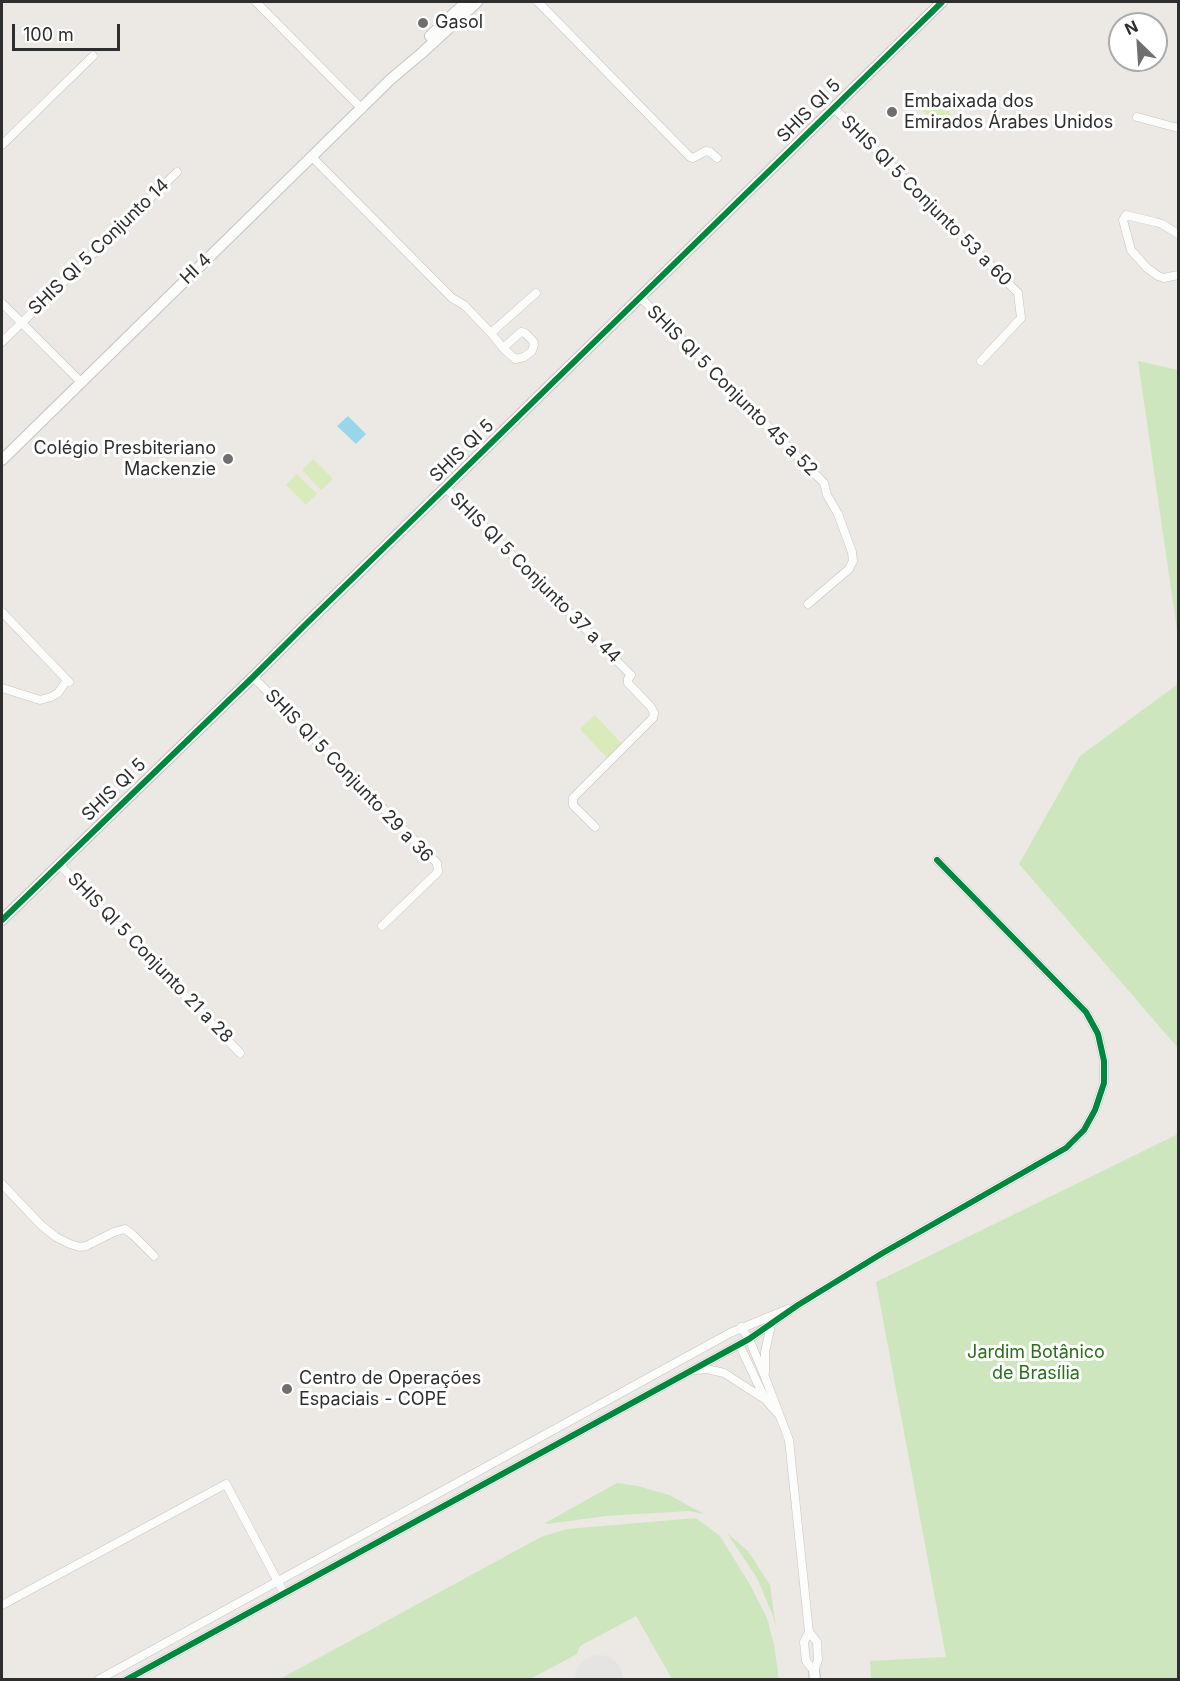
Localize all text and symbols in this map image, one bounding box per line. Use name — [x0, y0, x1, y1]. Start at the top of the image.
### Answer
scale bar — [15, 12, 123, 50]
place label: Gasol — [435, 12, 483, 34]
north arrow — [1108, 12, 1168, 72]
marker: Gasol — [416, 16, 430, 30]
text: N — [1121, 16, 1141, 39]
text: 100 m — [23, 24, 74, 45]
street label: SHIS QI 5 — [773, 75, 845, 147]
place label: Embaixada dos Emirados Árabes Unidos — [904, 91, 1113, 134]
marker: Embaixada dos Emirados Árabes Unidos — [885, 105, 899, 119]
street label: SHIS QI 5 Conjunto 53 a 60 — [836, 111, 1016, 291]
street label: SHIS QI 5 Conjunto 14 — [24, 174, 174, 320]
street label: HI 4 — [176, 249, 216, 289]
street label: SHIS QI 5 Conjunto 45 a 52 — [642, 301, 822, 481]
street label: SHIS QI 5 — [425, 415, 499, 487]
place label: Colégio Presbiteriano Mackenzie — [33, 438, 216, 480]
marker: Colégio Presbiteriano Mackenzie — [221, 452, 235, 466]
street label: SHIS QI 5 Conjunto 37 a 44 — [445, 488, 625, 668]
street label: SHIS QI 5 Conjunto 29 a 36 — [260, 685, 438, 867]
street label: SHIS QI 5 — [77, 754, 151, 826]
street label: SHIS QI 5 Conjunto 21 a 28 — [63, 868, 237, 1048]
park label: Jardim Botânico de Brasília — [967, 1342, 1105, 1384]
place label: Centro de Operações Espaciais - COPE — [299, 1368, 481, 1410]
marker: Centro de Operações Espaciais - COPE — [280, 1382, 294, 1396]

